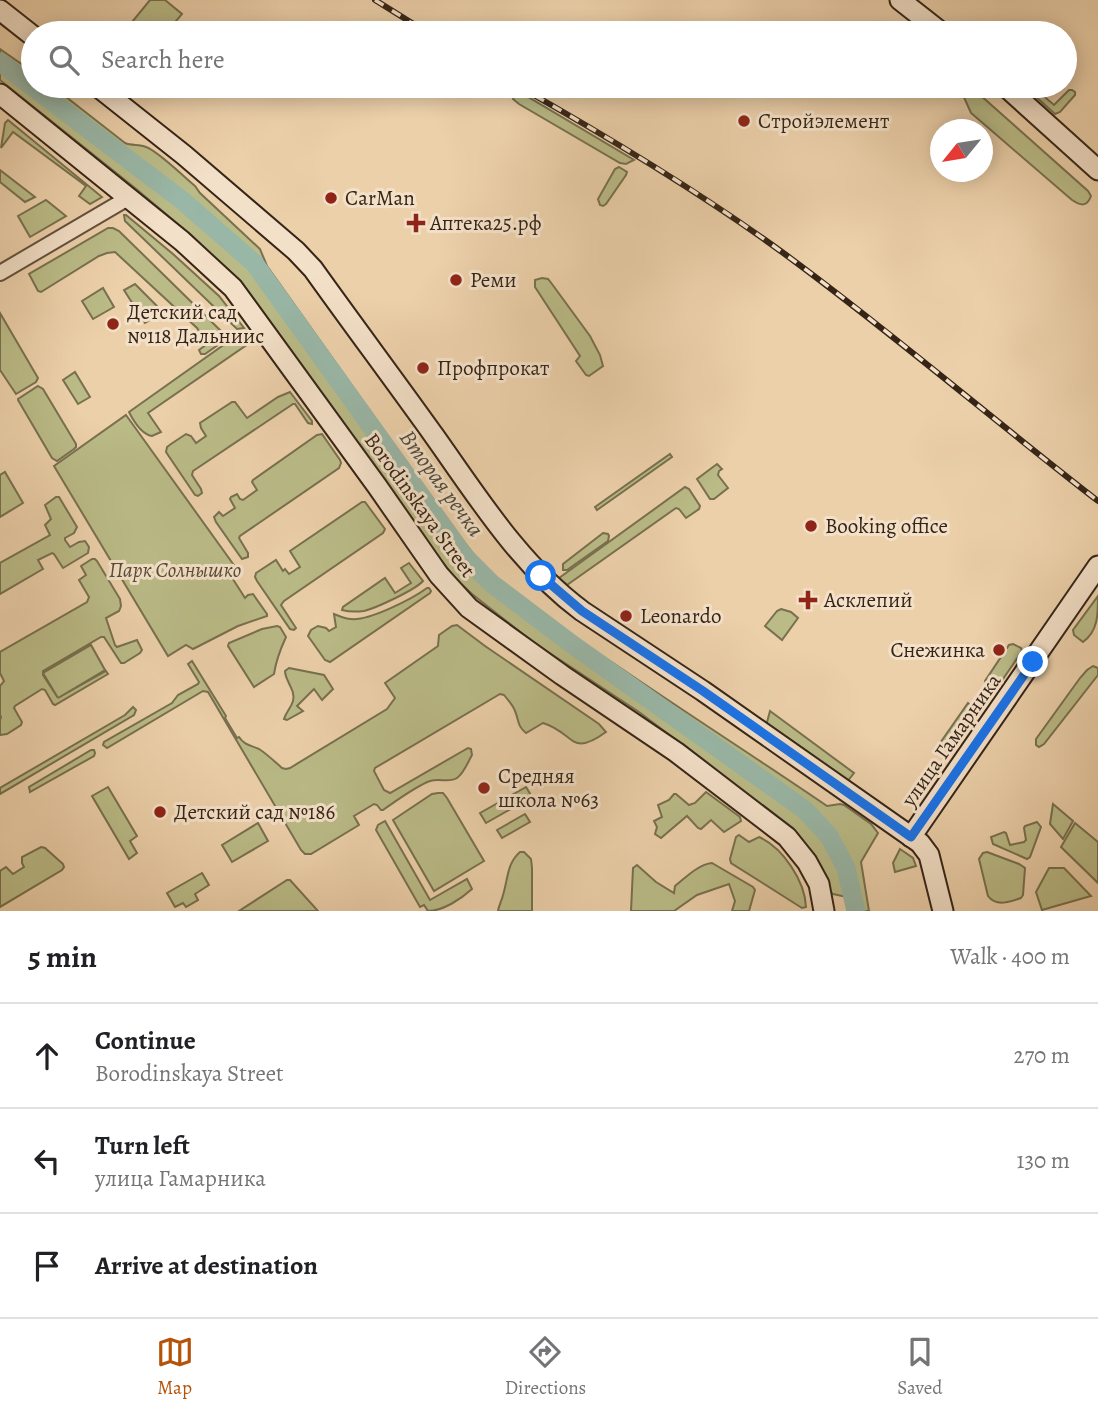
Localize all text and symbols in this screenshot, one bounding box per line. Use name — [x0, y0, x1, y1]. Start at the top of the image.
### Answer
search box — [21, 21, 1077, 98]
icon: search — [45, 41, 83, 79]
text: Search here — [101, 42, 225, 77]
place label: Стройэлемент — [758, 107, 889, 135]
marker: Стройэлемент — [736, 113, 752, 129]
north arrow — [930, 119, 993, 182]
place label: CarMan — [345, 184, 415, 212]
marker: CarMan — [323, 190, 339, 206]
place label: Аптека25.рф — [429, 209, 542, 237]
marker: Аптека25.рф — [408, 215, 424, 231]
place label: Реми — [470, 266, 517, 294]
marker: Реми — [448, 272, 464, 288]
place label: Детский сад №118 Дальниис — [127, 298, 264, 350]
marker: Детский сад №118 Дальниис — [105, 316, 121, 332]
place label: Профпрокат — [437, 354, 549, 382]
marker: Профпрокат — [415, 360, 431, 376]
water label: Вторая речка — [392, 423, 491, 543]
street label: Borodinskaya Street — [358, 427, 482, 583]
place label: Booking office — [825, 512, 948, 540]
marker: Booking office — [803, 518, 819, 534]
park label: Парк Солнышко — [109, 556, 241, 584]
route start — [525, 560, 556, 591]
place label: Асклепий — [823, 586, 913, 614]
marker: Асклепий — [798, 590, 818, 610]
place label: Leonardo — [640, 602, 721, 630]
marker: Leonardo — [618, 608, 634, 624]
place label: Снежинка — [890, 636, 985, 664]
marker: Снежинка — [991, 642, 1007, 658]
route end — [1017, 646, 1048, 677]
street label: улица Гамарника — [894, 668, 1007, 813]
place label: Средняя школа №63 — [498, 762, 599, 814]
marker: Средняя школа №63 — [476, 780, 492, 796]
place label: Детский сад №186 — [174, 798, 335, 826]
marker: Детский сад №186 — [152, 804, 168, 820]
text: 5 min — [28, 937, 97, 977]
text: Walk · 400 m — [950, 941, 1070, 972]
text: Continue — [95, 1023, 196, 1058]
icon: ahead — [28, 1037, 66, 1075]
text: 270 m — [1013, 1040, 1070, 1071]
text: Borodinskaya Street — [95, 1058, 284, 1089]
text: Turn left — [95, 1128, 190, 1163]
icon: left — [28, 1142, 66, 1180]
text: 130 m — [1017, 1145, 1070, 1176]
text: улица Гамарника — [95, 1163, 266, 1194]
icon: arrive — [28, 1247, 66, 1285]
text: Arrive at destination — [95, 1248, 318, 1283]
tab: Map — [156, 1333, 194, 1401]
tab: Directions — [505, 1333, 586, 1401]
tab: Saved — [897, 1333, 942, 1401]

